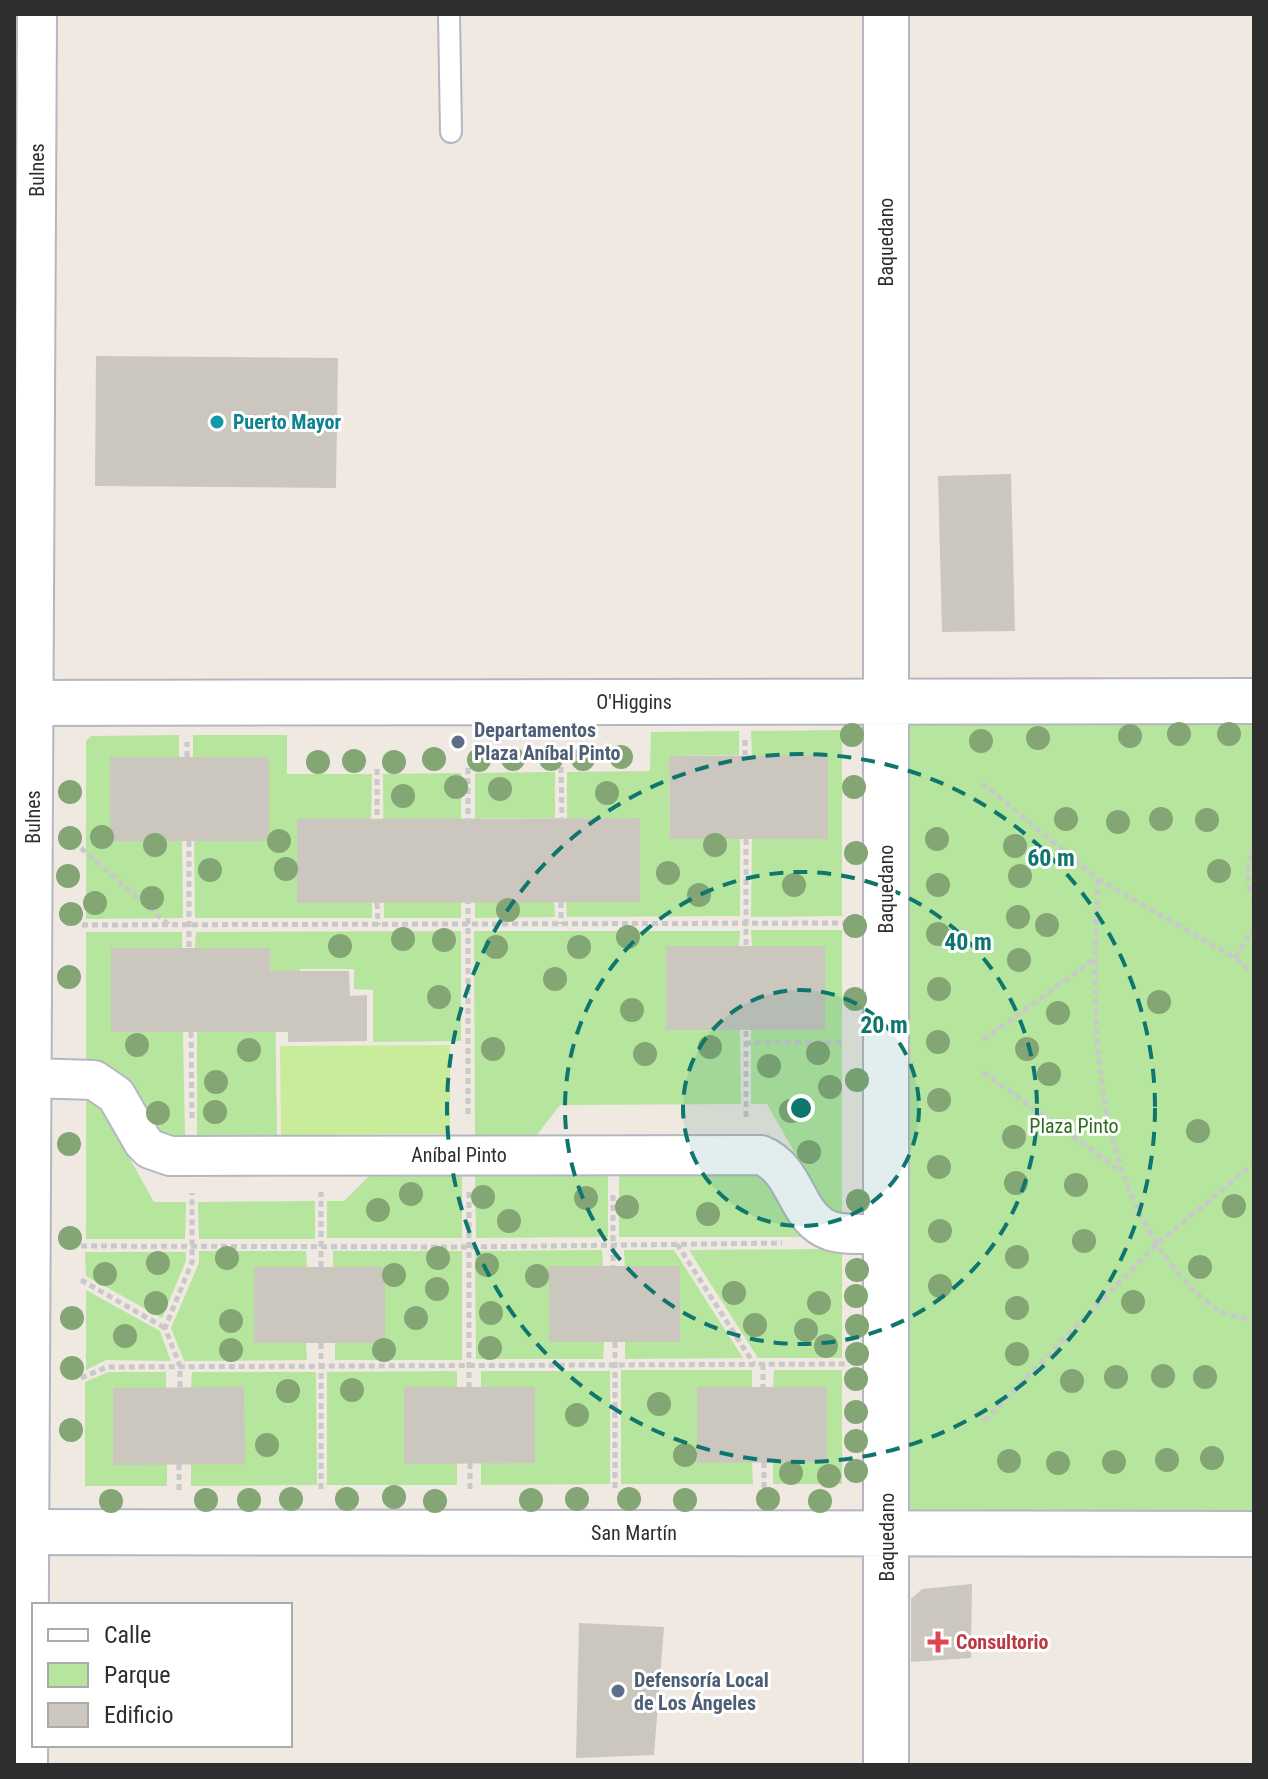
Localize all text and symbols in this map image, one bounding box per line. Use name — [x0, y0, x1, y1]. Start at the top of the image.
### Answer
street label: Bulnes — [25, 143, 49, 197]
street label: Baquedano — [874, 198, 898, 286]
place label: Puerto Mayor — [233, 410, 341, 434]
marker: Puerto Mayor — [208, 413, 226, 431]
street label: O'Higgins — [596, 690, 672, 714]
place label: Departamentos Plaza Aníbal Pinto — [474, 718, 621, 765]
marker: Departamentos Plaza Aníbal Pinto — [449, 733, 467, 751]
street label: Bulnes — [21, 790, 45, 844]
text: 60 m — [1027, 844, 1075, 872]
street label: Baquedano — [874, 845, 898, 933]
text: 40 m — [944, 928, 992, 956]
text: 20 m — [860, 1011, 908, 1039]
centre of rings — [787, 1094, 815, 1122]
park label: Plaza Pinto — [1029, 1114, 1119, 1138]
street label: Aníbal Pinto — [411, 1143, 507, 1167]
street label: Baquedano — [875, 1493, 899, 1581]
street label: San Martín — [591, 1521, 677, 1545]
legend — [32, 1603, 292, 1747]
text: Calle — [104, 1621, 151, 1649]
place label: Consultorio — [956, 1630, 1049, 1654]
marker: Consultorio — [927, 1631, 949, 1653]
text: Parque — [104, 1661, 171, 1689]
place label: Defensoría Local de Los Ángeles — [634, 1668, 769, 1715]
marker: Defensoría Local de Los Ángeles — [609, 1682, 627, 1700]
text: Edificio — [104, 1701, 174, 1729]

